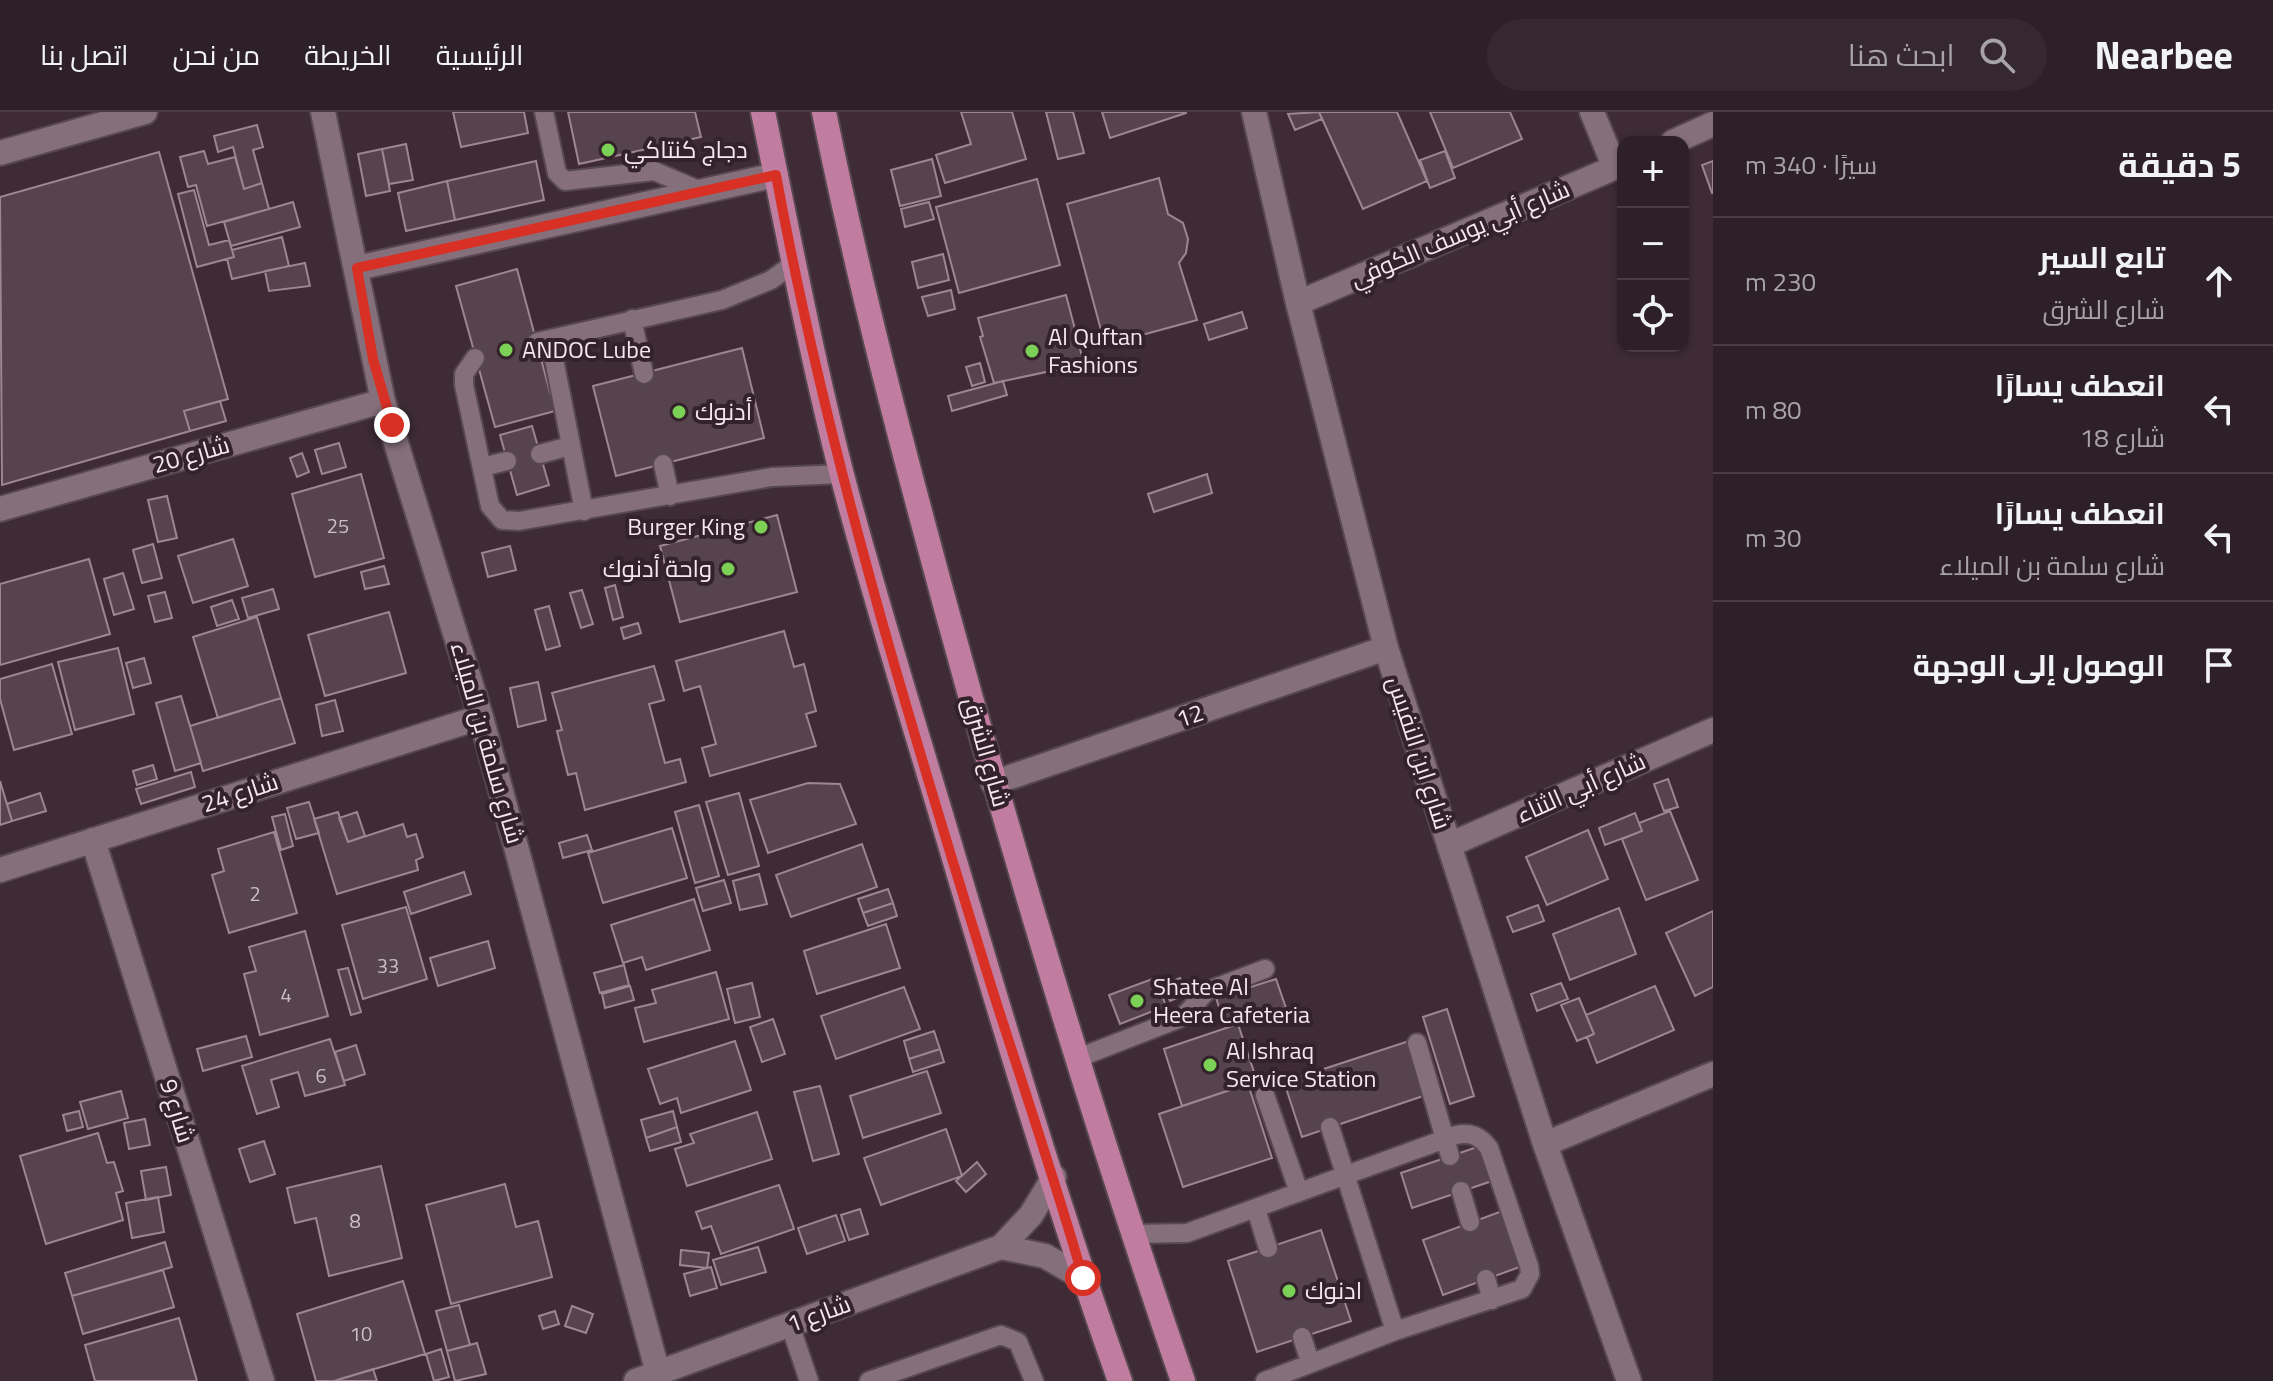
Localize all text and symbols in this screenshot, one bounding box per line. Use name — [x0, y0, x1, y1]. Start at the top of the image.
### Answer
search box — [1487, 19, 2047, 91]
text: Nearbee — [2095, 26, 2233, 84]
text: ابحث هنا — [1848, 32, 1955, 78]
text: اتصل بنا — [40, 33, 129, 76]
text: من نحن — [173, 33, 260, 76]
text: الخريطة — [304, 33, 392, 76]
text: الرئيسية — [436, 33, 523, 76]
icon: search — [1975, 33, 2019, 77]
place label: دجاج كنتاكي — [624, 131, 748, 169]
map controls — [1617, 136, 1689, 352]
button: + — [1617, 136, 1689, 208]
text: 5 دقيقة — [2118, 138, 2241, 190]
marker: دجاج كنتاكي — [599, 141, 617, 159]
text: سيرًا · 340 m — [1745, 145, 1877, 184]
street label: شارع أبي يوسف الكوفي — [1344, 170, 1576, 298]
button: − — [1617, 208, 1689, 280]
text: تابع السير — [2039, 234, 2165, 280]
icon: ahead — [2197, 259, 2241, 303]
text: 230 m — [1745, 262, 1816, 301]
button: locate — [1617, 280, 1689, 352]
text: شارع الشرق — [2043, 290, 2165, 329]
place label: Al Quftan Fashions — [1048, 318, 1143, 382]
place label: ANDOC Lube — [522, 331, 651, 367]
marker: ANDOC Lube — [497, 341, 515, 359]
marker: Al Quftan Fashions — [1023, 342, 1041, 360]
text: انعطف يسارًا — [1995, 362, 2165, 408]
icon: left — [2197, 387, 2241, 431]
text: 80 m — [1745, 390, 1802, 429]
place label: أدنوك — [695, 393, 752, 429]
marker: أدنوك — [670, 403, 688, 421]
route end — [374, 407, 410, 443]
text: شارع 18 — [2080, 418, 2165, 457]
street label: شارع 20 — [148, 426, 233, 482]
text: انعطف يسارًا — [1995, 490, 2165, 536]
place label: Burger King — [627, 508, 745, 544]
house number: 25 — [327, 510, 349, 541]
icon: left — [2197, 515, 2241, 559]
marker: Burger King — [752, 518, 770, 536]
text: 30 m — [1745, 518, 1802, 557]
text: شارع سلمة بن الميلاء — [1939, 546, 2165, 585]
place label: واحة أدنوك — [603, 550, 712, 586]
marker: واحة أدنوك — [719, 560, 737, 578]
street label: شارع سلمة بن الميلاء — [442, 638, 534, 848]
text: الوصول إلى الوجهة — [1913, 642, 2165, 688]
icon: arrive — [2197, 643, 2241, 687]
street label: شارع ابن النفيس — [1378, 671, 1462, 834]
street label: شارع الشرق — [954, 692, 1020, 811]
street label: 12 — [1171, 694, 1208, 736]
street label: شارع أبي الثناء — [1510, 742, 1652, 834]
street label: شارع 24 — [197, 763, 283, 821]
house number: 2 — [249, 878, 261, 909]
house number: 33 — [377, 950, 399, 981]
place label: Shatee Al Heera Cafeteria — [1153, 968, 1310, 1032]
house number: 4 — [280, 979, 292, 1010]
marker: Shatee Al Heera Cafeteria — [1128, 992, 1146, 1010]
place label: Al Ishraq Service Station — [1226, 1032, 1376, 1096]
marker: Al Ishraq Service Station — [1201, 1056, 1219, 1074]
house number: 6 — [315, 1060, 327, 1091]
street label: شارع 9 — [151, 1074, 205, 1147]
house number: 8 — [349, 1205, 361, 1236]
route start — [1065, 1260, 1101, 1296]
place label: ادنوك — [1305, 1272, 1362, 1308]
marker: ادنوك — [1280, 1282, 1298, 1300]
street label: شارع 1 — [782, 1285, 855, 1341]
house number: 10 — [350, 1318, 372, 1349]

